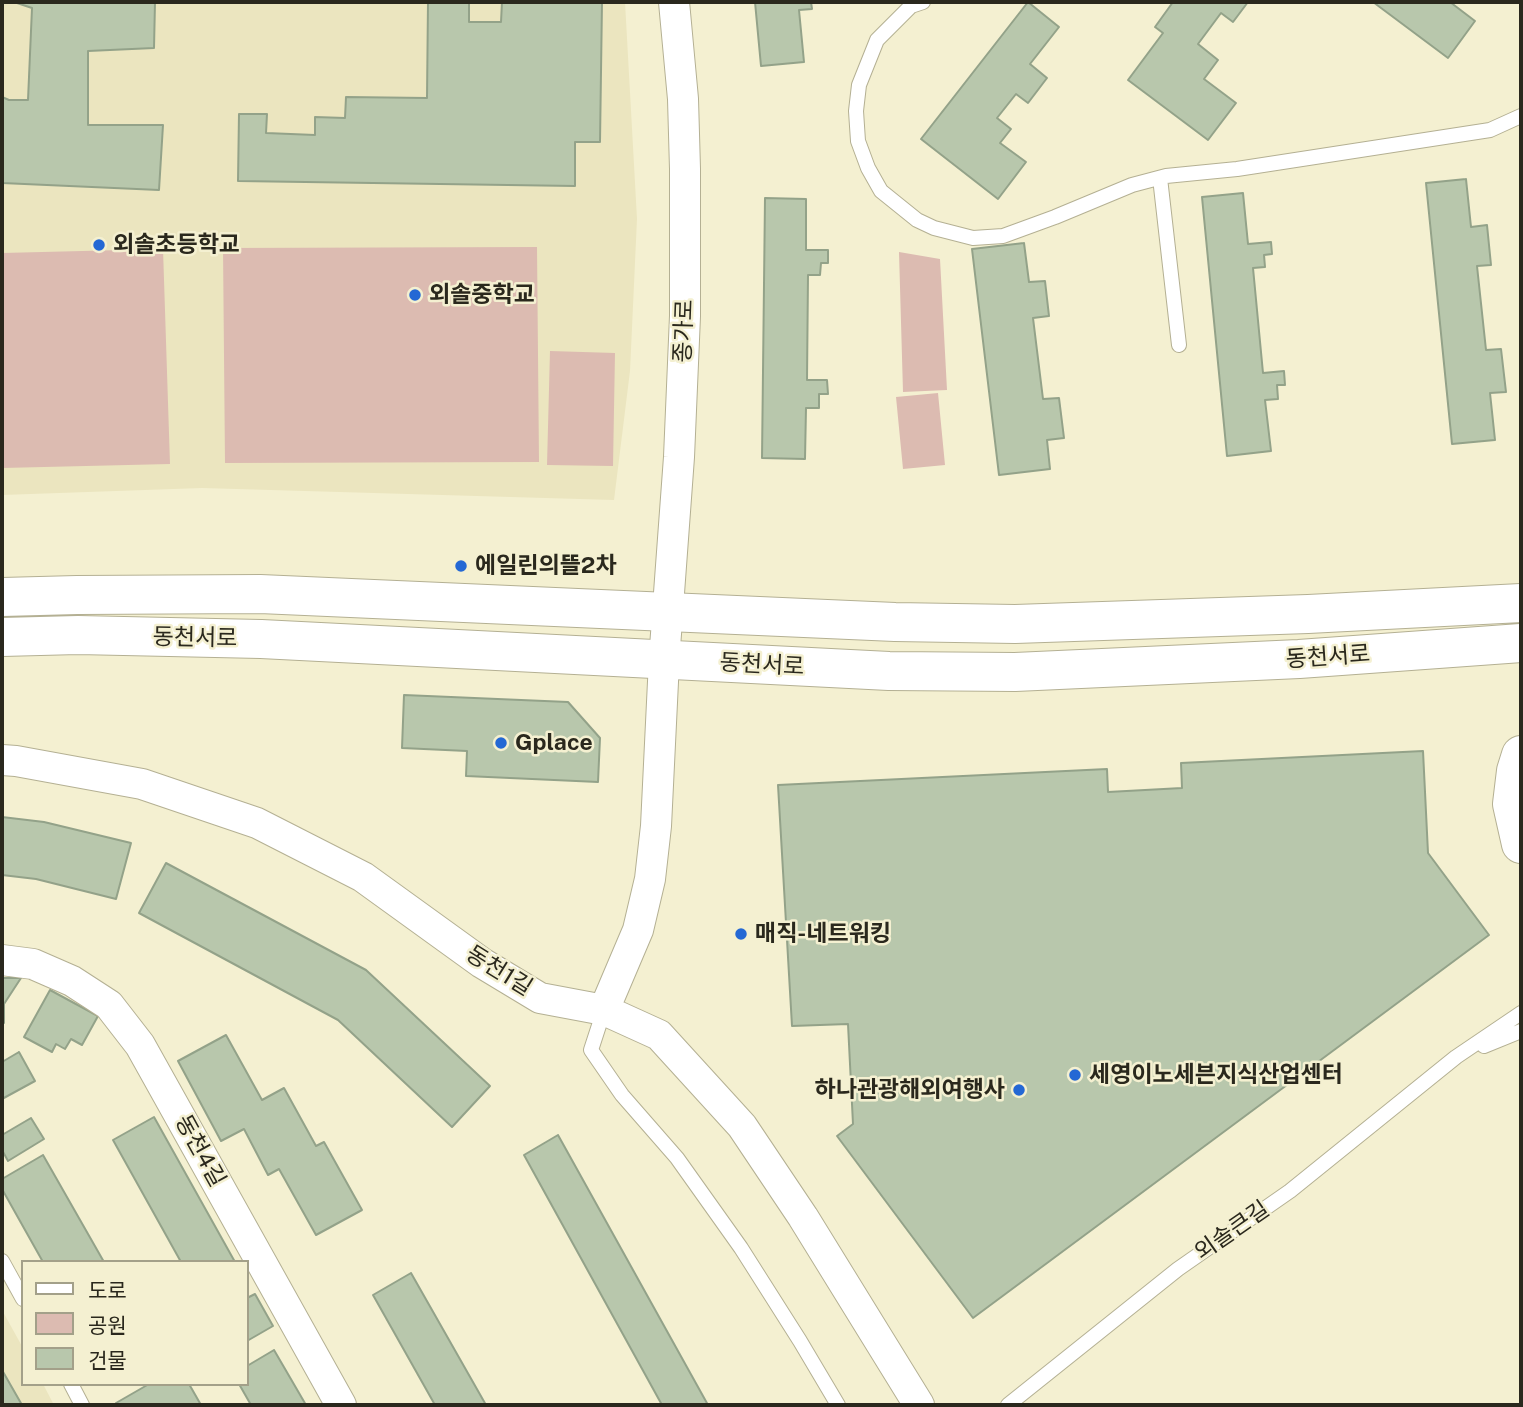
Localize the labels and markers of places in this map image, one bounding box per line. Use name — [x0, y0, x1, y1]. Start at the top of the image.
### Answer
place label: 외솔초등학교 — [113, 231, 240, 259]
marker: 외솔초등학교 — [91, 237, 107, 253]
place label: 외솔중학교 — [429, 281, 535, 309]
marker: 외솔중학교 — [407, 287, 423, 303]
place label: 에일린의뜰2차 — [475, 552, 617, 580]
marker: 에일린의뜰2차 — [453, 558, 469, 574]
place label: Gplace — [515, 729, 593, 757]
marker: Gplace — [493, 735, 509, 751]
place label: 매직-네트워킹 — [755, 920, 891, 948]
marker: 매직-네트워킹 — [733, 926, 749, 942]
place label: 세영이노세븐지식산업센터 — [1089, 1061, 1343, 1089]
marker: 세영이노세븐지식산업센터 — [1067, 1067, 1083, 1083]
place label: 하나관광해외여행사 — [815, 1076, 1005, 1104]
marker: 하나관광해외여행사 — [1011, 1082, 1027, 1098]

